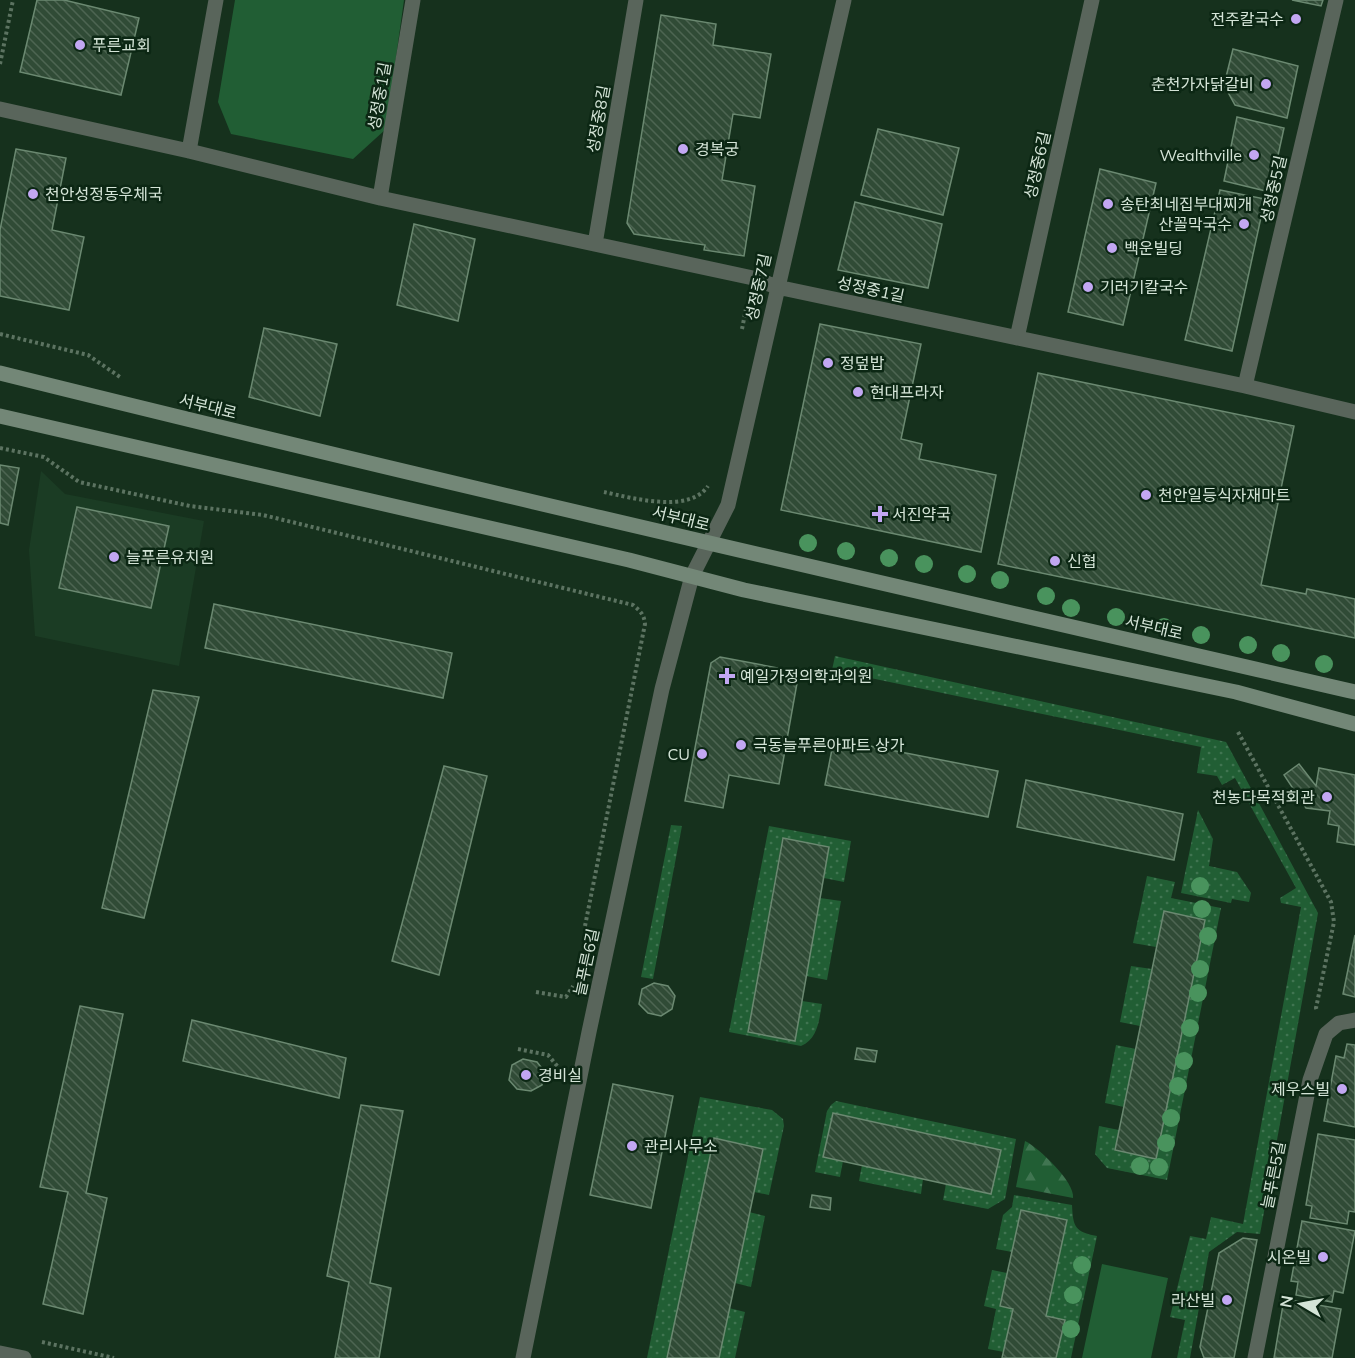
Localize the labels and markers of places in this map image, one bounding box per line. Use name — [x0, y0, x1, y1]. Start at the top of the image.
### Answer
place label: 전주칼국수 — [1210, 9, 1284, 29]
marker: 전주칼국수 — [1289, 12, 1303, 26]
place label: 푸른교회 — [92, 35, 151, 55]
marker: 푸른교회 — [73, 38, 87, 52]
place label: 춘천가자닭갈비 — [1151, 74, 1254, 94]
marker: 춘천가자닭갈비 — [1259, 77, 1273, 91]
place label: 경복궁 — [695, 139, 739, 159]
marker: 경복궁 — [676, 142, 690, 156]
place label: Wealthville — [1160, 145, 1242, 165]
marker: Wealthville — [1247, 148, 1261, 162]
place label: 천안성정동우체국 — [45, 184, 163, 204]
marker: 천안성정동우체국 — [26, 187, 40, 201]
place label: 송탄최네집부대찌개 — [1120, 194, 1252, 214]
marker: 송탄최네집부대찌개 — [1101, 197, 1115, 211]
place label: 산꼴막국수 — [1158, 214, 1232, 234]
marker: 산꼴막국수 — [1237, 217, 1251, 231]
place label: 백운빌딩 — [1124, 238, 1183, 258]
marker: 백운빌딩 — [1105, 241, 1119, 255]
place label: 기러기칼국수 — [1100, 277, 1188, 297]
marker: 기러기칼국수 — [1081, 280, 1095, 294]
place label: 정덮밥 — [840, 353, 884, 373]
marker: 정덮밥 — [821, 356, 835, 370]
place label: 현대프라자 — [870, 382, 944, 402]
marker: 현대프라자 — [851, 385, 865, 399]
place label: 천안일등식자재마트 — [1158, 485, 1290, 505]
marker: 천안일등식자재마트 — [1139, 488, 1153, 502]
place label: 서진약국 — [892, 504, 951, 524]
marker: 서진약국 — [873, 507, 887, 521]
place label: 늘푸른유치원 — [126, 547, 214, 567]
marker: 늘푸른유치원 — [107, 550, 121, 564]
place label: 신협 — [1067, 551, 1096, 571]
marker: 신협 — [1048, 554, 1062, 568]
place label: 예일가정의학과의원 — [740, 666, 872, 686]
marker: 예일가정의학과의원 — [718, 667, 736, 685]
place label: 극동늘푸른아파트 상가 — [753, 735, 905, 755]
marker: 극동늘푸른아파트 상가 — [734, 738, 748, 752]
place label: CU — [667, 744, 690, 764]
marker: CU — [695, 747, 709, 761]
place label: 천농다목적회관 — [1212, 787, 1315, 807]
marker: 천농다목적회관 — [1320, 790, 1334, 804]
place label: 경비실 — [538, 1065, 582, 1085]
marker: 경비실 — [519, 1068, 533, 1082]
place label: 제우스빌 — [1271, 1079, 1330, 1099]
marker: 제우스빌 — [1335, 1082, 1349, 1096]
place label: 관리사무소 — [644, 1136, 718, 1156]
marker: 관리사무소 — [625, 1139, 639, 1153]
place label: 시온빌 — [1267, 1247, 1311, 1267]
marker: 시온빌 — [1316, 1250, 1330, 1264]
place label: 라산빌 — [1171, 1290, 1215, 1310]
marker: 라산빌 — [1220, 1293, 1234, 1307]

